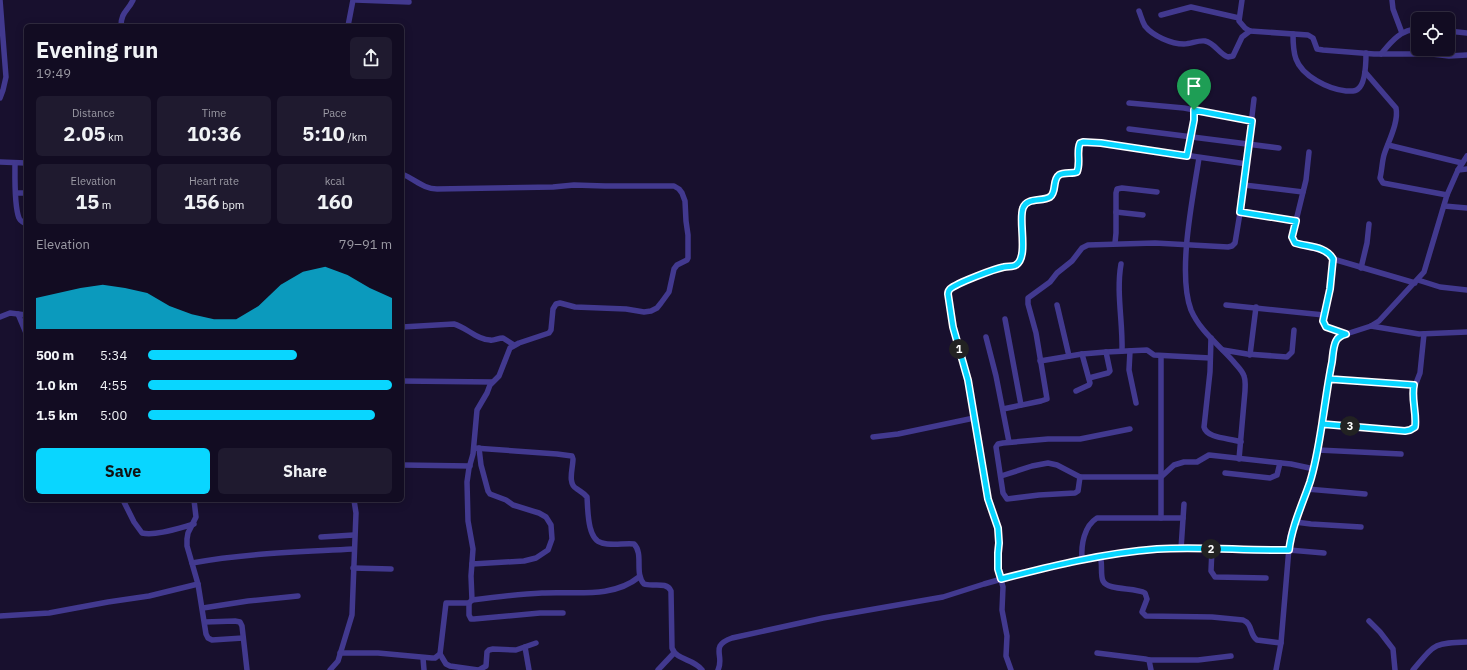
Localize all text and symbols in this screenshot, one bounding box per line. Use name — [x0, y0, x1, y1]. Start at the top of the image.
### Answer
map controls — [1411, 12, 1455, 56]
button: locate — [1411, 12, 1455, 56]
text: Evening run — [36, 35, 158, 64]
button: share — [350, 37, 392, 79]
text: 19:49 — [36, 65, 71, 82]
pin — [1177, 69, 1211, 110]
icon: arrive — [1183, 75, 1205, 97]
text: Distance — [72, 106, 115, 120]
text: Time — [202, 106, 226, 120]
text: Pace — [323, 106, 347, 120]
text: 2.05 — [63, 120, 105, 147]
text: 10:36 — [187, 120, 241, 147]
text: 5:10 — [302, 120, 345, 147]
text: km — [105, 130, 123, 144]
text: /km — [345, 130, 367, 144]
text: Elevation — [71, 174, 116, 188]
text: Heart rate — [189, 174, 239, 188]
text: kcal — [325, 174, 345, 188]
text: 15 — [75, 188, 99, 215]
text: 156 — [184, 188, 220, 215]
text: 160 — [317, 188, 353, 215]
text: m — [99, 198, 111, 212]
text: bpm — [220, 198, 244, 212]
text: Elevation — [36, 236, 90, 253]
text: 79–91 m — [339, 236, 392, 253]
pin: 1 — [949, 339, 969, 359]
text: 1 — [956, 342, 962, 356]
text: 500 m — [36, 347, 74, 364]
text: 5:34 — [100, 347, 127, 364]
text: 1.0 km — [36, 377, 78, 394]
text: 4:55 — [100, 377, 127, 394]
text: 1.5 km — [36, 407, 78, 424]
text: 5:00 — [100, 407, 127, 424]
pin: 3 — [1340, 416, 1360, 436]
text: 3 — [1347, 419, 1353, 433]
button: Save — [36, 448, 210, 494]
button: Share — [218, 448, 392, 494]
pin: 2 — [1201, 539, 1221, 559]
text: 2 — [1208, 542, 1214, 556]

